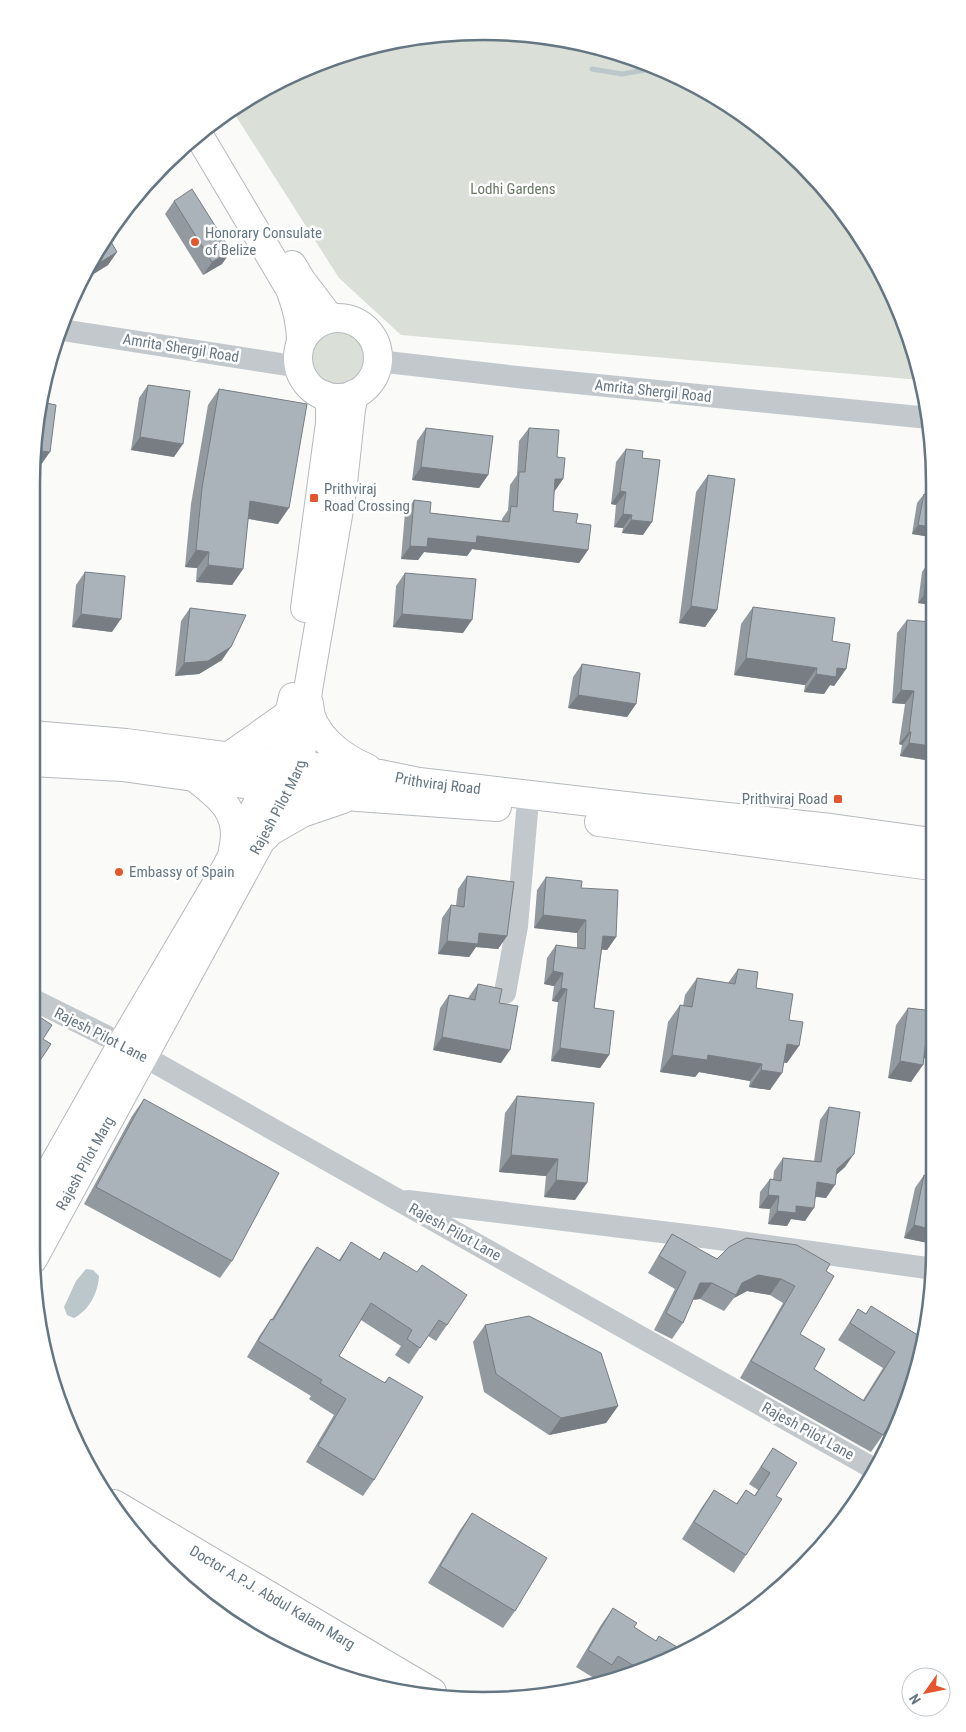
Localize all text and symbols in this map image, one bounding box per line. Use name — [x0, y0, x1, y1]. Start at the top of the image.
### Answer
park label: Lodhi Gardens — [470, 180, 556, 198]
place label: Honorary Consulate of Belize — [205, 224, 322, 259]
marker: Honorary Consulate of Belize — [189, 236, 201, 248]
street label: Amrita Shergil Road — [122, 330, 240, 366]
street label: Amrita Shergil Road — [594, 376, 712, 406]
place label: Prithviraj Road Crossing — [324, 480, 410, 515]
marker: Prithviraj Road Crossing — [308, 492, 320, 504]
street label: Rajesh Pilot Marg — [246, 760, 309, 858]
street label: Prithviraj Road — [393, 768, 482, 798]
place label: Prithviraj Road — [742, 790, 828, 808]
marker: Prithviraj Road — [832, 793, 844, 805]
place label: Embassy of Spain — [129, 863, 235, 881]
marker: Embassy of Spain — [113, 866, 125, 878]
street label: Rajesh Pilot Lane — [51, 1004, 151, 1066]
street label: Rajesh Pilot Marg — [52, 1113, 118, 1213]
street label: Rajesh Pilot Lane — [406, 1199, 504, 1265]
street label: Rajesh Pilot Lane — [759, 1398, 857, 1464]
street label: Doctor A.P.J. Abdul Kalam Marg — [186, 1542, 358, 1653]
north arrow — [901, 1667, 951, 1717]
text: N — [906, 1691, 924, 1707]

